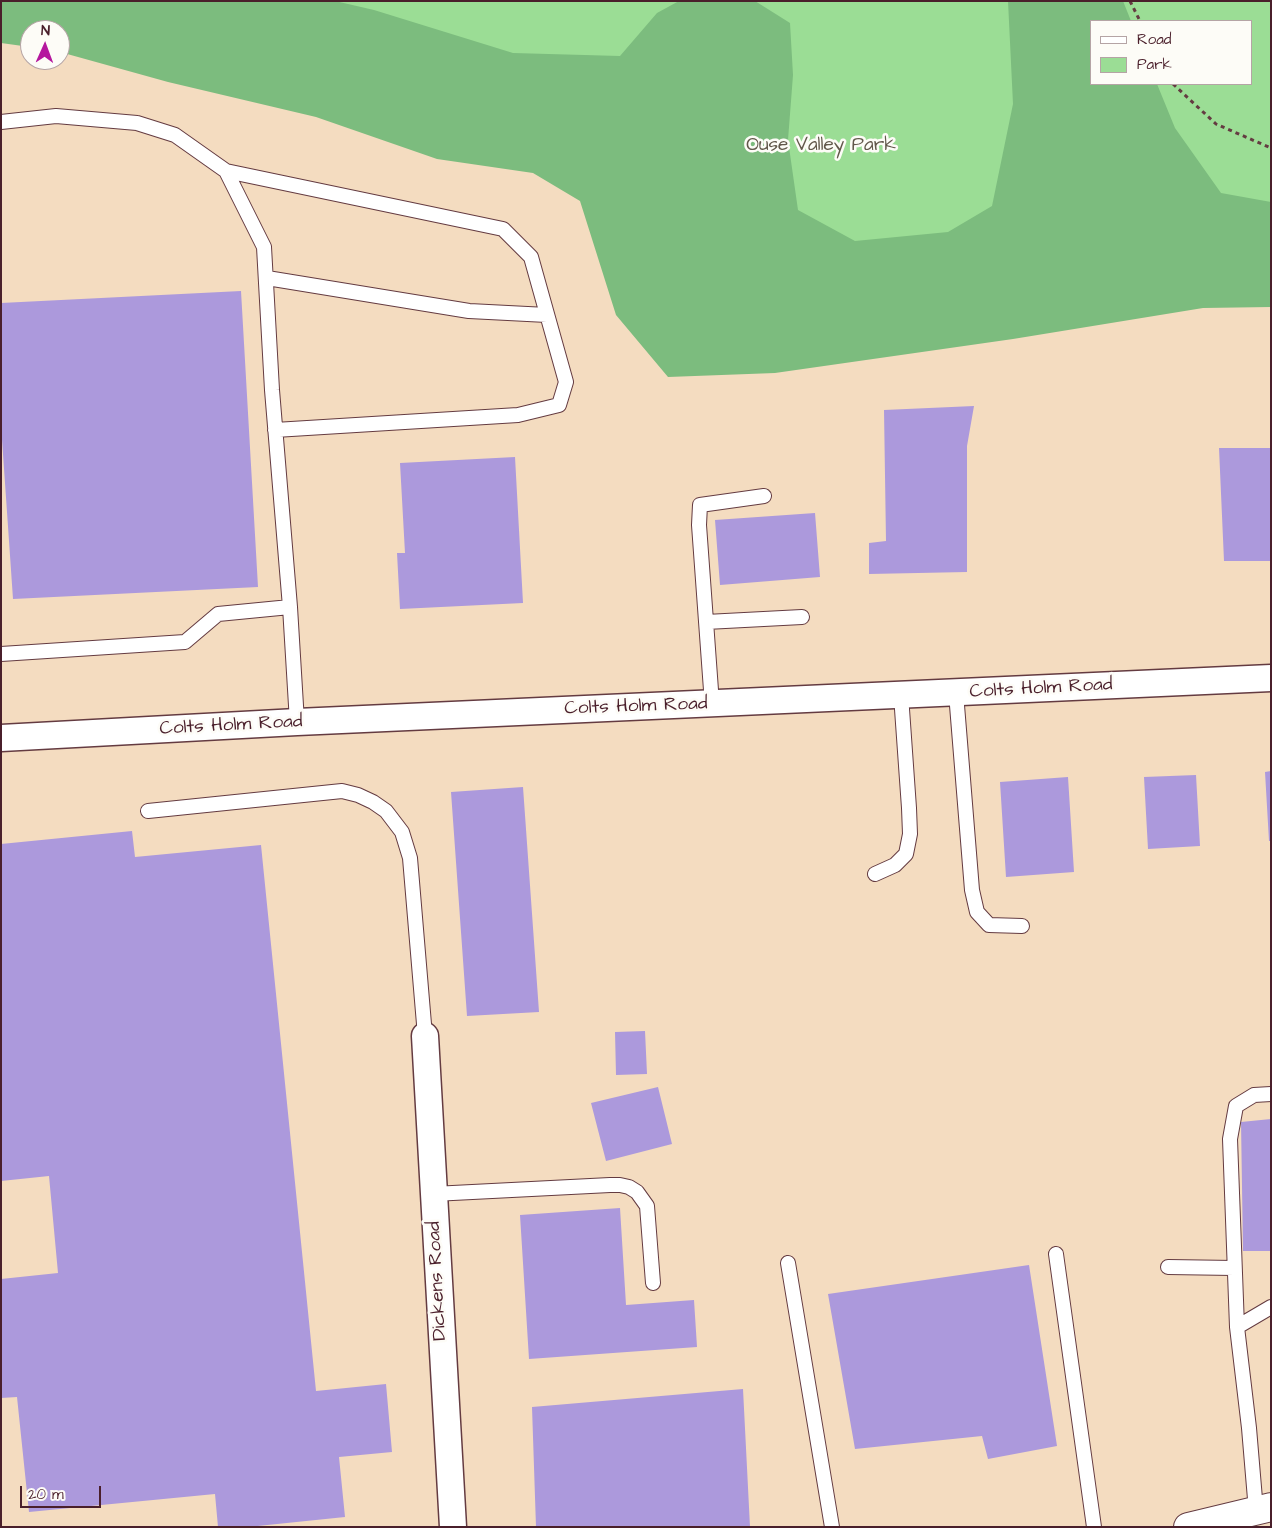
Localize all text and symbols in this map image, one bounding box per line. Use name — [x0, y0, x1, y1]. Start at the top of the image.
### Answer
north arrow — [20, 20, 70, 70]
legend — [1090, 20, 1252, 85]
text: N — [41, 21, 50, 41]
text: Road — [1137, 29, 1171, 50]
text: Park — [1137, 54, 1172, 75]
park label: Ouse Valley Park — [746, 135, 896, 157]
street label: Colts Holm Road — [969, 674, 1113, 704]
street label: Colts Holm Road — [564, 693, 708, 721]
street label: Colts Holm Road — [159, 711, 303, 741]
street label: Dickens Road — [423, 1221, 453, 1341]
scale bar — [22, 1476, 104, 1508]
text: 20 m — [28, 1484, 64, 1505]

